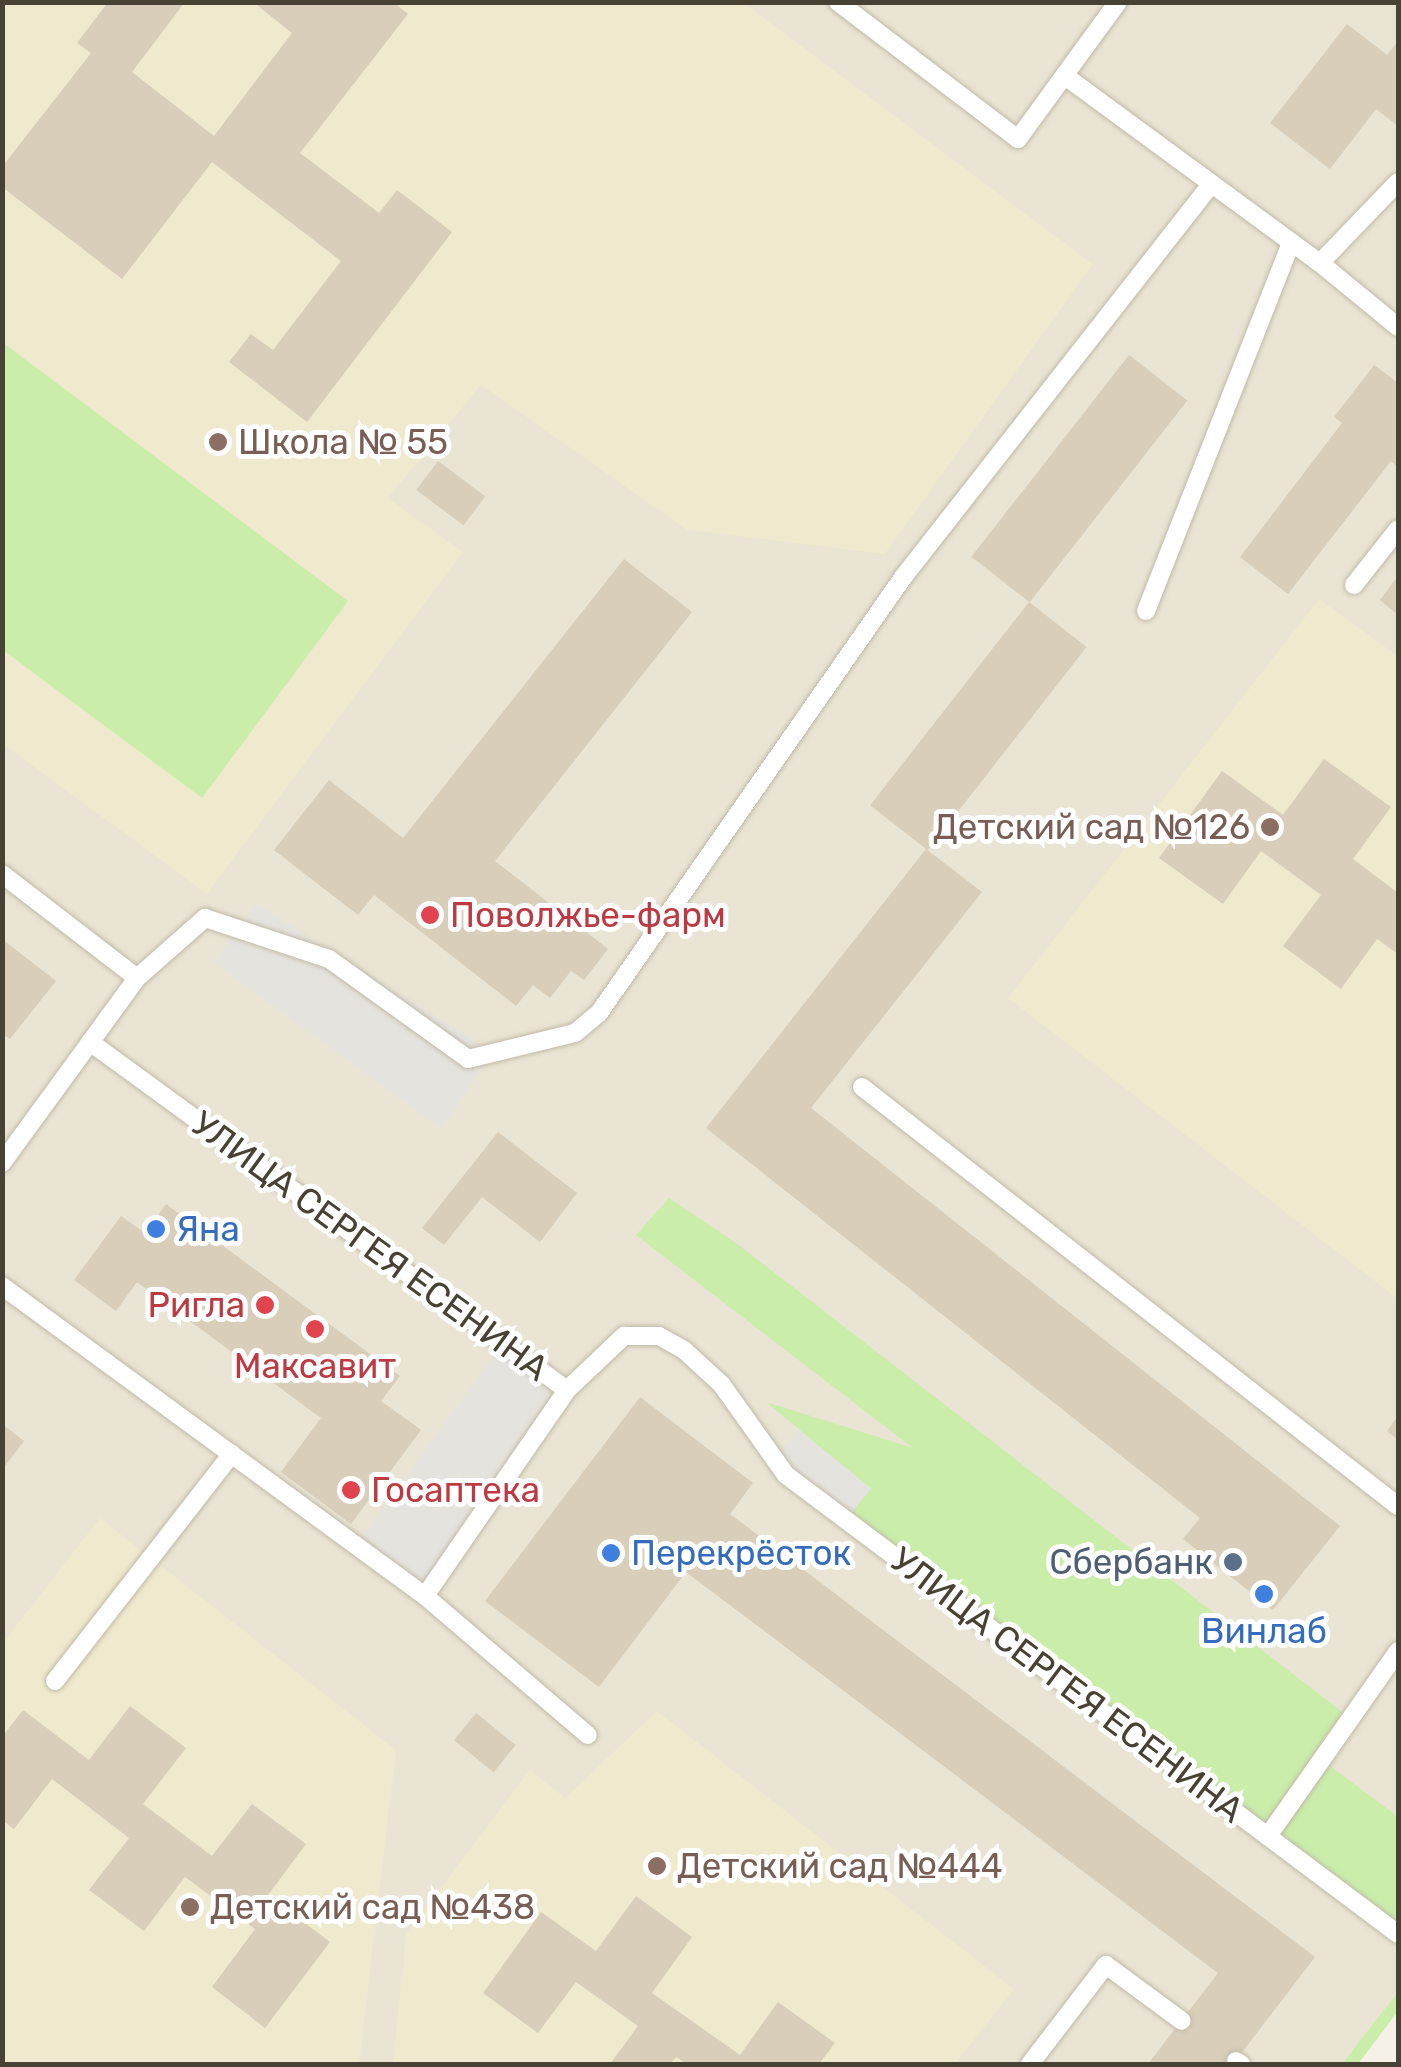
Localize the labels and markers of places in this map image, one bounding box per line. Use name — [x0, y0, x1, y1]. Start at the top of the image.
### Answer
place label: Школа № 55 — [238, 421, 448, 463]
marker: Школа № 55 — [207, 431, 229, 453]
place label: Детский сад №126 — [933, 806, 1250, 848]
marker: Детский сад №126 — [1259, 816, 1281, 838]
place label: Поволжье-фарм — [450, 894, 726, 936]
marker: Поволжье-фарм — [419, 904, 441, 926]
place label: Яна — [176, 1208, 240, 1250]
marker: Яна — [145, 1218, 167, 1240]
place label: Ригла — [148, 1284, 245, 1326]
marker: Ригла — [254, 1294, 276, 1316]
marker: Максавит — [304, 1318, 326, 1340]
place label: Максавит — [234, 1345, 396, 1387]
place label: Госаптека — [371, 1469, 540, 1511]
marker: Госаптека — [340, 1479, 362, 1501]
place label: Перекрёсток — [631, 1532, 851, 1574]
place label: Сбербанк — [1049, 1541, 1213, 1583]
marker: Перекрёсток — [600, 1542, 622, 1564]
marker: Сбербанк — [1222, 1551, 1244, 1573]
marker: Винлаб — [1253, 1583, 1275, 1605]
place label: Винлаб — [1201, 1610, 1327, 1652]
place label: Детский сад №444 — [677, 1845, 1002, 1887]
marker: Детский сад №444 — [646, 1855, 668, 1877]
place label: Детский сад №438 — [210, 1886, 535, 1928]
marker: Детский сад №438 — [179, 1896, 201, 1918]

